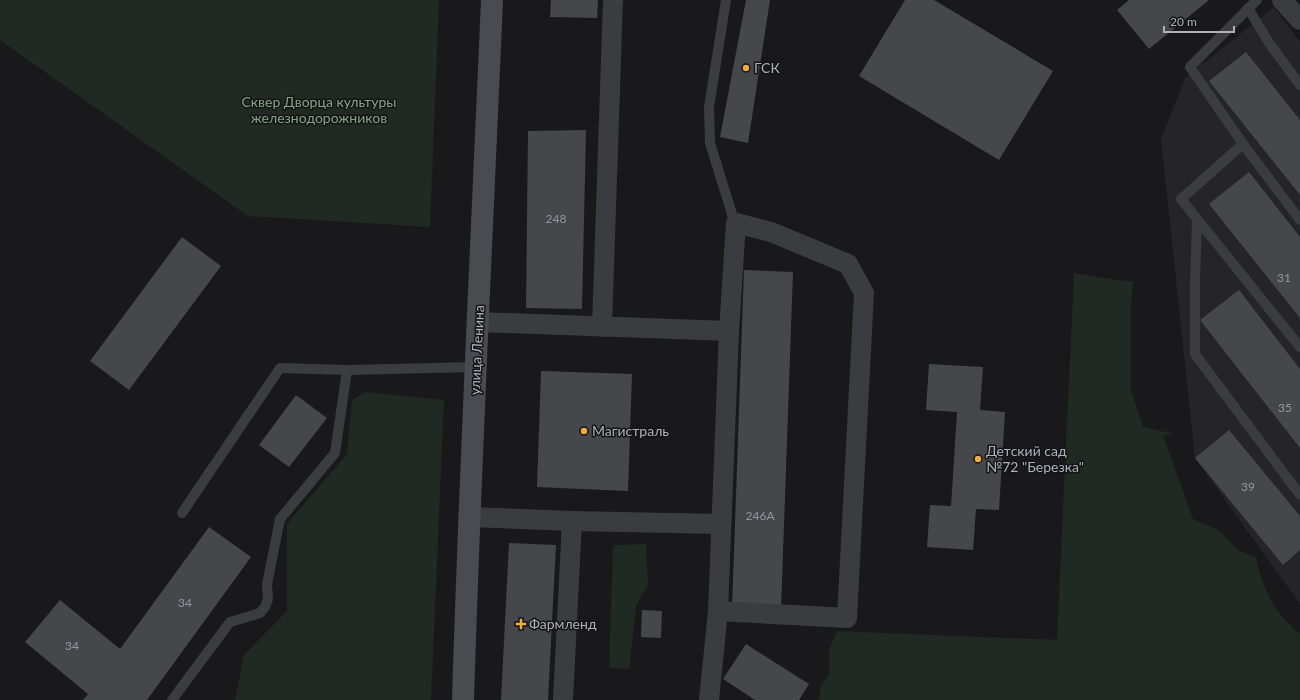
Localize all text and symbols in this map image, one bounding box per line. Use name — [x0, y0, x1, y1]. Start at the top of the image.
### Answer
scale bar — [1164, 8, 1234, 34]
text: 20 m — [1170, 14, 1197, 29]
place label: ГСК — [754, 59, 780, 76]
marker: ГСК — [741, 63, 751, 73]
park label: Сквер Дворца культуры железнодорожников — [242, 93, 396, 126]
house number: 248 — [546, 211, 566, 226]
house number: 31 — [1277, 270, 1291, 285]
street label: улица Ленина — [466, 305, 487, 395]
house number: 35 — [1278, 400, 1292, 415]
place label: Магистраль — [592, 422, 669, 439]
marker: Магистраль — [579, 426, 589, 436]
place label: Детский сад №72 "Березка" — [986, 442, 1084, 475]
marker: Детский сад №72 "Березка" — [973, 454, 983, 464]
house number: 39 — [1241, 479, 1255, 494]
house number: 246А — [746, 508, 775, 523]
house number: 34 — [178, 595, 192, 610]
place label: Фармленд — [529, 615, 597, 632]
marker: Фармленд — [516, 619, 526, 629]
house number: 34 — [65, 638, 79, 653]

